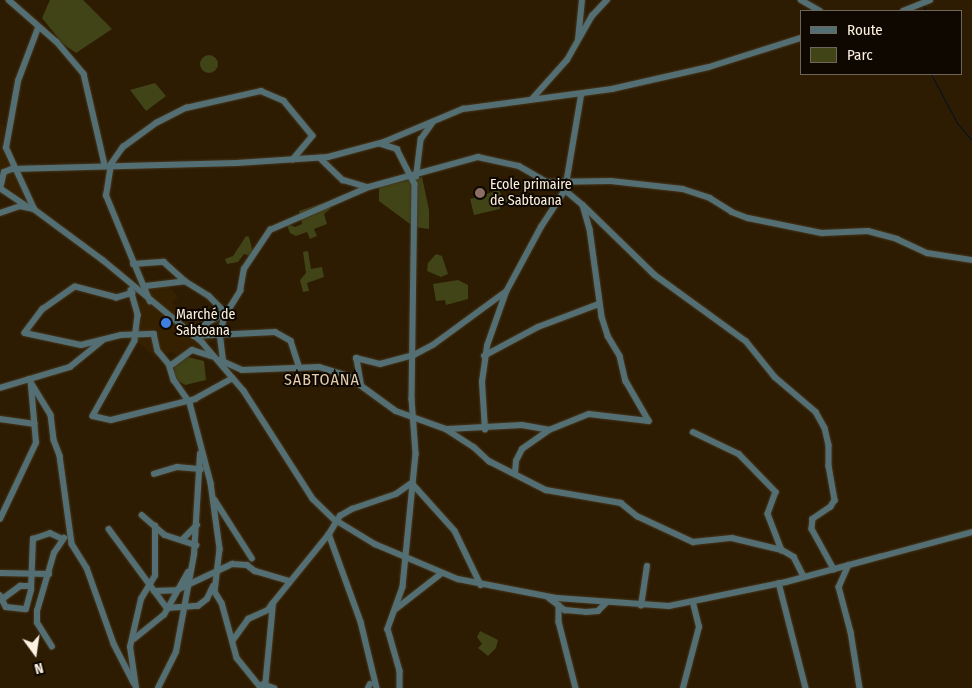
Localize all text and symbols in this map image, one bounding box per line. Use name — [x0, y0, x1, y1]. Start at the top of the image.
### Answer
legend — [800, 10, 962, 75]
text: Route — [847, 21, 883, 39]
text: Parc — [847, 46, 873, 64]
place label: Ecole primaire de Sabtoana — [490, 177, 572, 210]
marker: Ecole primaire de Sabtoana — [474, 187, 486, 199]
place label: Marché de Sabtoana — [176, 307, 235, 340]
marker: Marché de Sabtoana — [160, 317, 172, 329]
district label: SABTOANA — [283, 370, 361, 390]
north arrow — [10, 628, 60, 678]
text: N — [33, 659, 45, 677]

